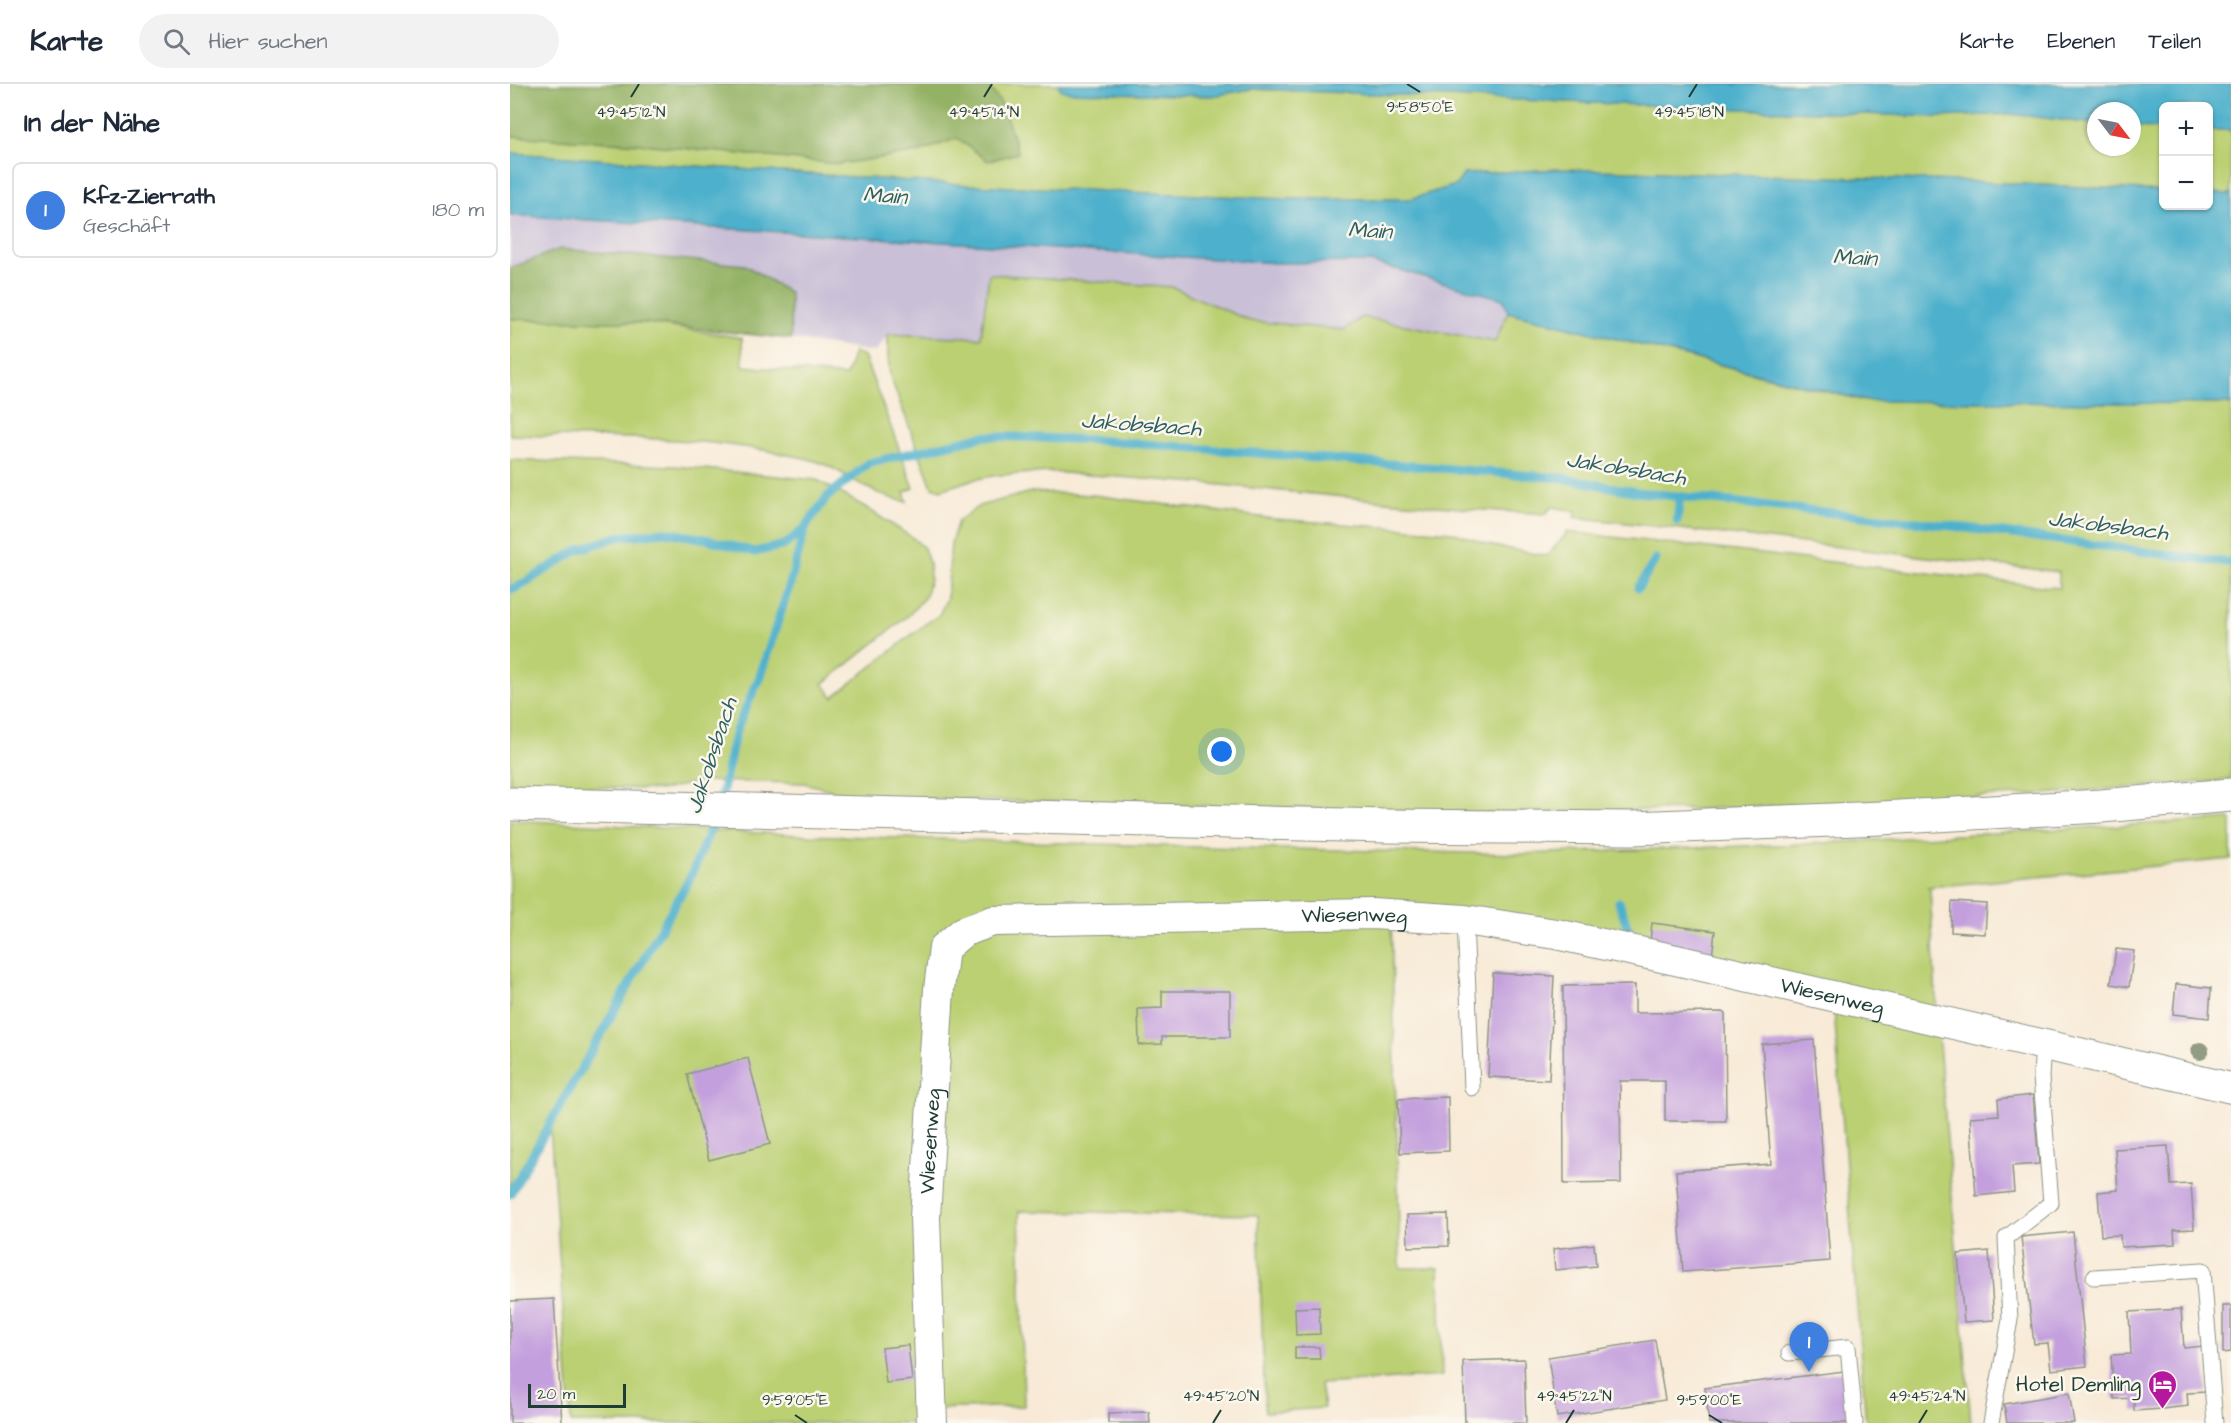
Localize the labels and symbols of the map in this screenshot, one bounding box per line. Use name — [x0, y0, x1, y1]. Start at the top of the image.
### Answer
text: 9°58'50"E — [1386, 97, 1454, 118]
text: 49°45'12"N — [597, 102, 665, 123]
text: 49°45'14"N — [949, 102, 1019, 123]
text: 49°45'18"N — [1654, 102, 1724, 123]
north arrow — [2087, 102, 2141, 156]
water label: Main — [862, 179, 910, 213]
water label: Main — [1347, 214, 1395, 248]
water label: Main — [1832, 241, 1880, 275]
water label: Jakobsbach — [1080, 405, 1203, 445]
water label: Jakobsbach — [1564, 444, 1689, 494]
water label: Jakobsbach — [2046, 503, 2171, 549]
water label: Jakobsbach — [679, 693, 746, 818]
your location — [1207, 737, 1236, 766]
street label: Wiesenweg — [1301, 899, 1408, 933]
street label: Wiesenweg — [1777, 970, 1887, 1024]
street label: Wiesenweg — [912, 1087, 949, 1195]
pin: 1 — [1790, 1322, 1828, 1372]
hotel icon: Hotel Demling — [2146, 1368, 2178, 1410]
place label: Hotel Demling — [2016, 1370, 2141, 1401]
scale bar — [528, 1381, 626, 1408]
text: 49°45'20"N — [1183, 1386, 1259, 1407]
text: 49°45'22"N — [1536, 1386, 1612, 1407]
text: 49°45'24"N — [1888, 1386, 1966, 1407]
text: 9°59'05"E — [762, 1390, 828, 1411]
text: 9°59'00"E — [1677, 1390, 1742, 1411]

